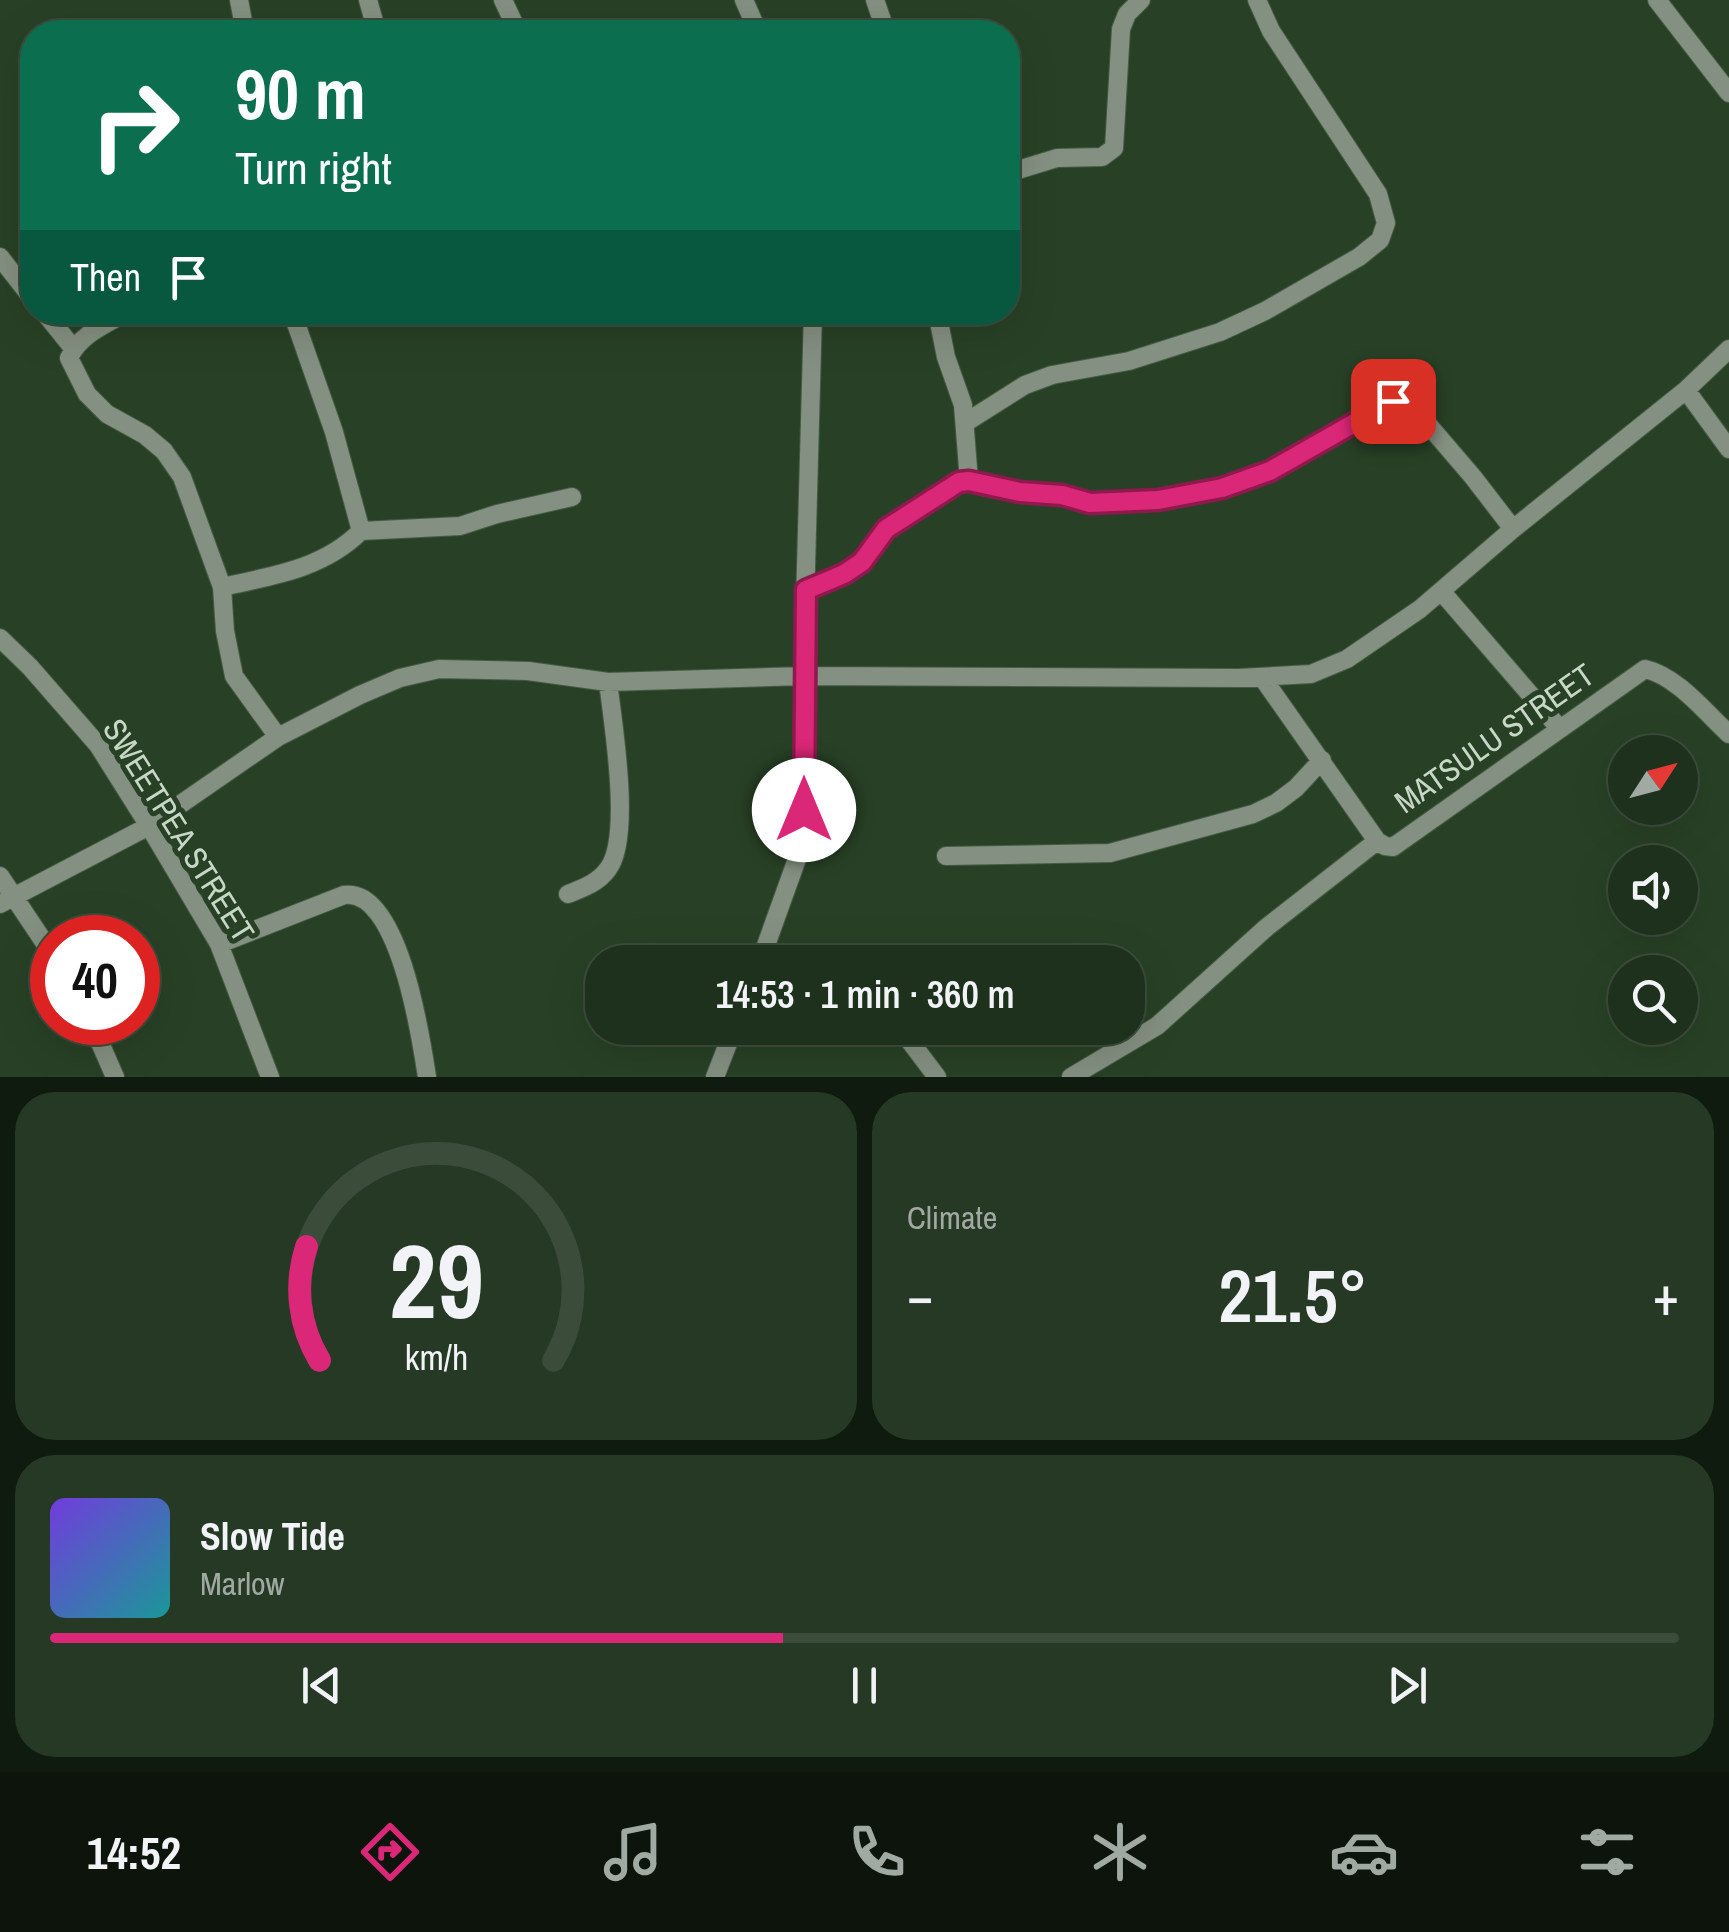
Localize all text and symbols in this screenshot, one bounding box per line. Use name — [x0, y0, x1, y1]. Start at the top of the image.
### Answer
text: 90 m — [235, 47, 366, 141]
icon: right — [70, 60, 200, 190]
text: Turn right — [235, 137, 392, 198]
icon: arrive — [161, 250, 216, 305]
text: Then — [70, 252, 141, 303]
pin — [1351, 359, 1436, 444]
icon: arrive — [1366, 374, 1421, 429]
street label: MATSULU STREET — [1386, 653, 1602, 823]
street label: SWEETPEA STREET — [93, 710, 265, 950]
north arrow — [1608, 735, 1698, 825]
map controls — [1608, 735, 1698, 1045]
position arrow — [752, 758, 856, 862]
button: sound — [1608, 845, 1698, 935]
speed limit sign: 40 — [30, 915, 160, 1045]
button: search — [1608, 955, 1698, 1045]
text: 14:53 · 1 min · 360 m — [715, 969, 1015, 1020]
text: Climate — [907, 1196, 997, 1239]
text: 29 — [389, 1210, 483, 1350]
text: 21.5° — [1218, 1244, 1368, 1345]
text: − — [907, 1258, 933, 1332]
text: + — [1653, 1258, 1679, 1332]
text: km/h — [404, 1333, 468, 1381]
text: Slow Tide — [200, 1511, 345, 1562]
text: Marlow — [200, 1562, 285, 1605]
icon: previous — [294, 1658, 349, 1713]
icon: pause — [837, 1658, 892, 1713]
icon: next — [1380, 1658, 1435, 1713]
icon: directions — [355, 1817, 425, 1887]
icon: music — [598, 1817, 668, 1887]
icon: phone — [842, 1817, 912, 1887]
icon: climate — [1085, 1817, 1155, 1887]
icon: car — [1329, 1817, 1399, 1887]
icon: filters — [1572, 1817, 1642, 1887]
text: 14:52 — [87, 1822, 181, 1883]

